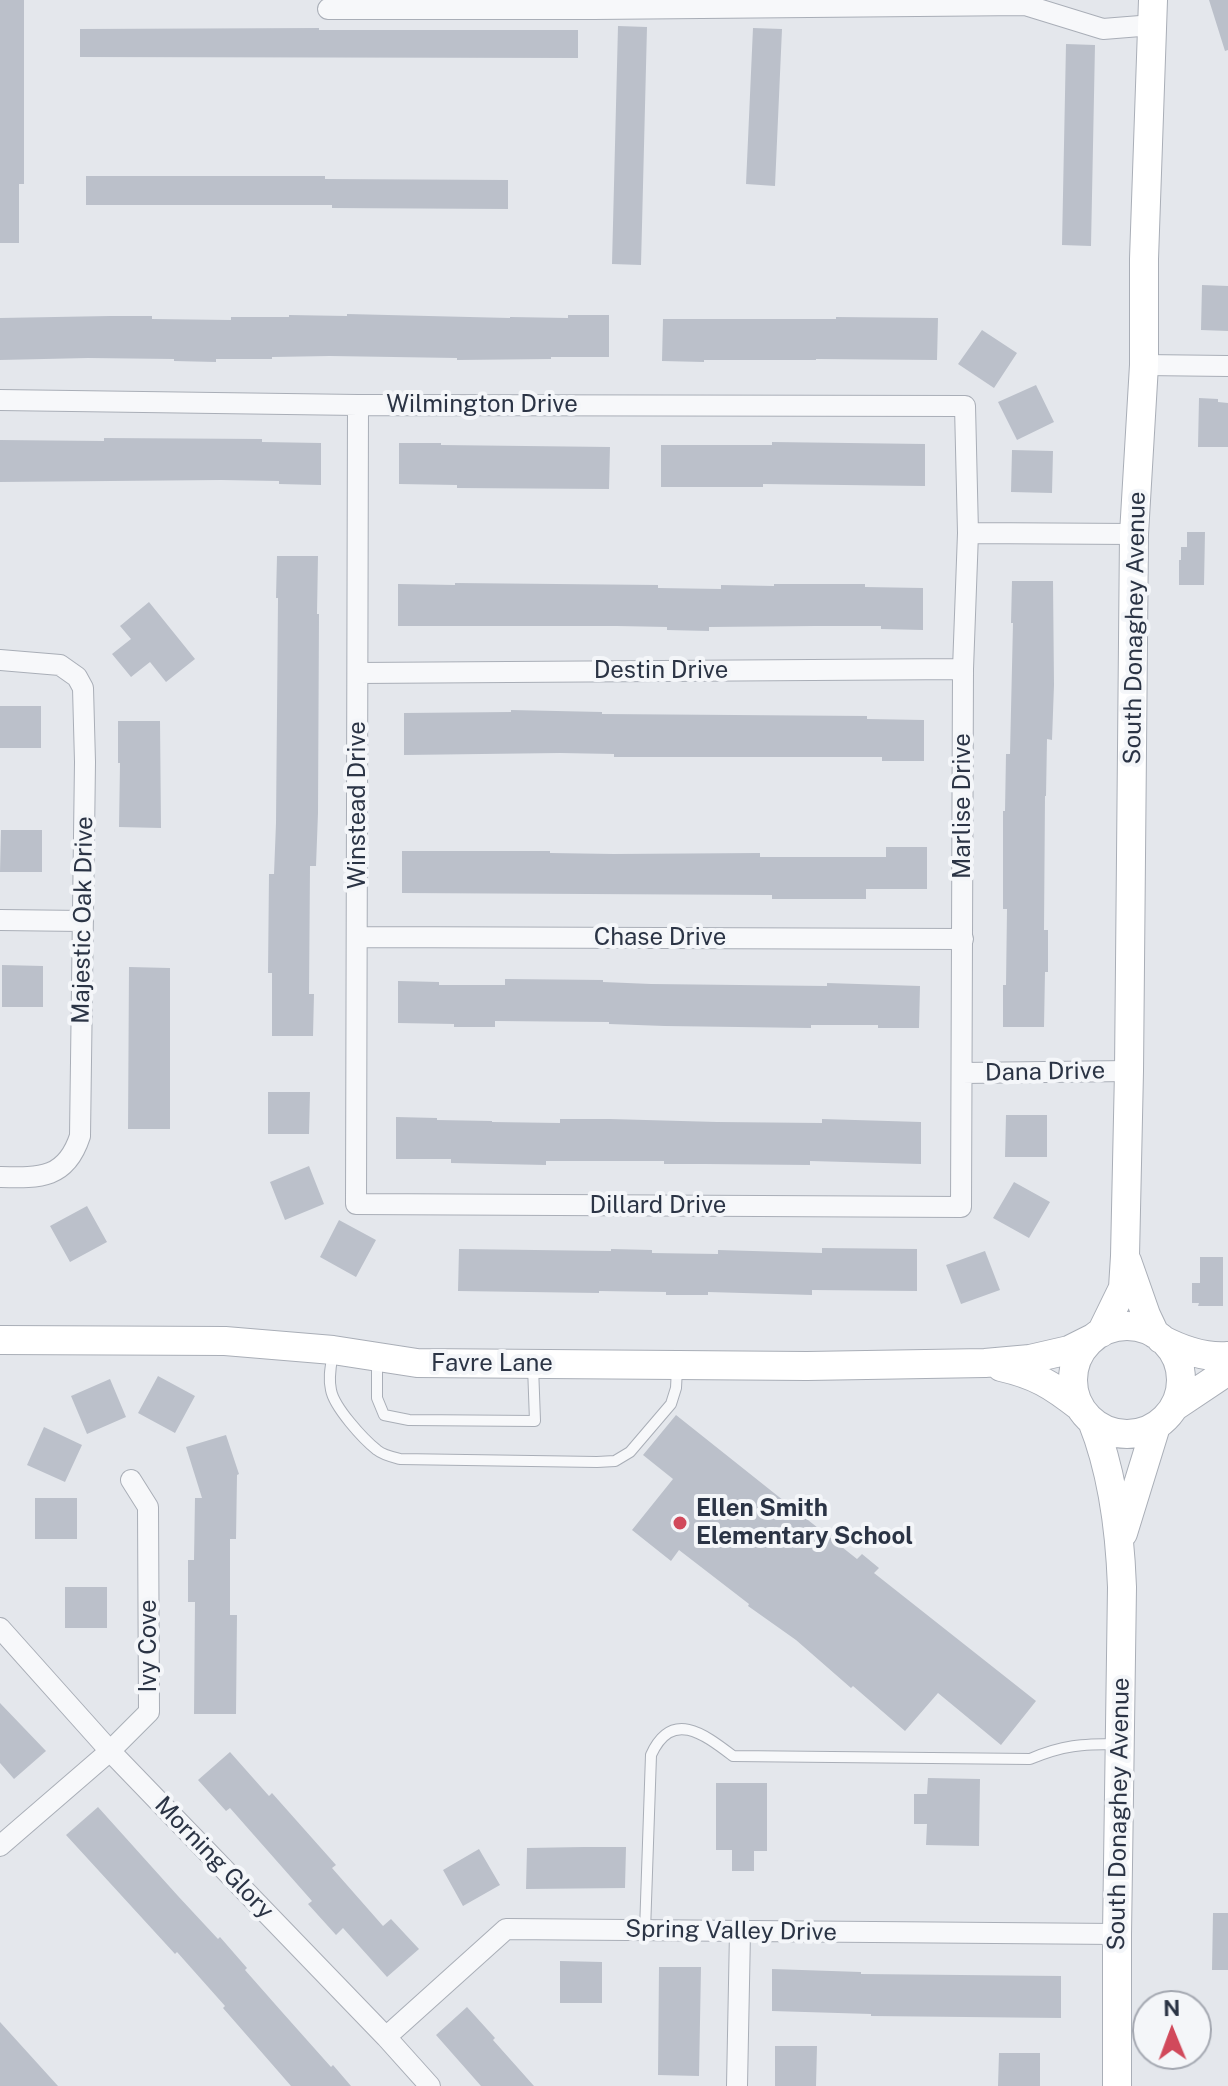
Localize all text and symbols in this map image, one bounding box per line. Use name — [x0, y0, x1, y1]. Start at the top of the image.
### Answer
street label: Wilmington Drive — [386, 391, 578, 419]
street label: South Donaghey Avenue — [1118, 491, 1152, 765]
street label: Destin Drive — [594, 657, 728, 685]
street label: Winstead Drive — [344, 721, 372, 889]
street label: Marlise Drive — [949, 733, 977, 879]
street label: Majestic Oak Drive — [67, 816, 99, 1024]
street label: Chase Drive — [594, 924, 726, 952]
street label: Dana Drive — [985, 1057, 1105, 1087]
street label: Dillard Drive — [590, 1192, 726, 1220]
street label: Favre Lane — [431, 1350, 553, 1378]
place label: Ellen Smith Elementary School — [696, 1495, 913, 1551]
marker: Ellen Smith Elementary School — [671, 1514, 689, 1532]
street label: Ivy Cove — [135, 1599, 163, 1693]
street label: South Donaghey Avenue — [1102, 1677, 1136, 1951]
street label: Morning Glory — [148, 1791, 280, 1925]
street label: Spring Valley Drive — [625, 1915, 837, 1947]
north arrow — [1132, 1990, 1212, 2070]
text: N — [1163, 1995, 1180, 2021]

